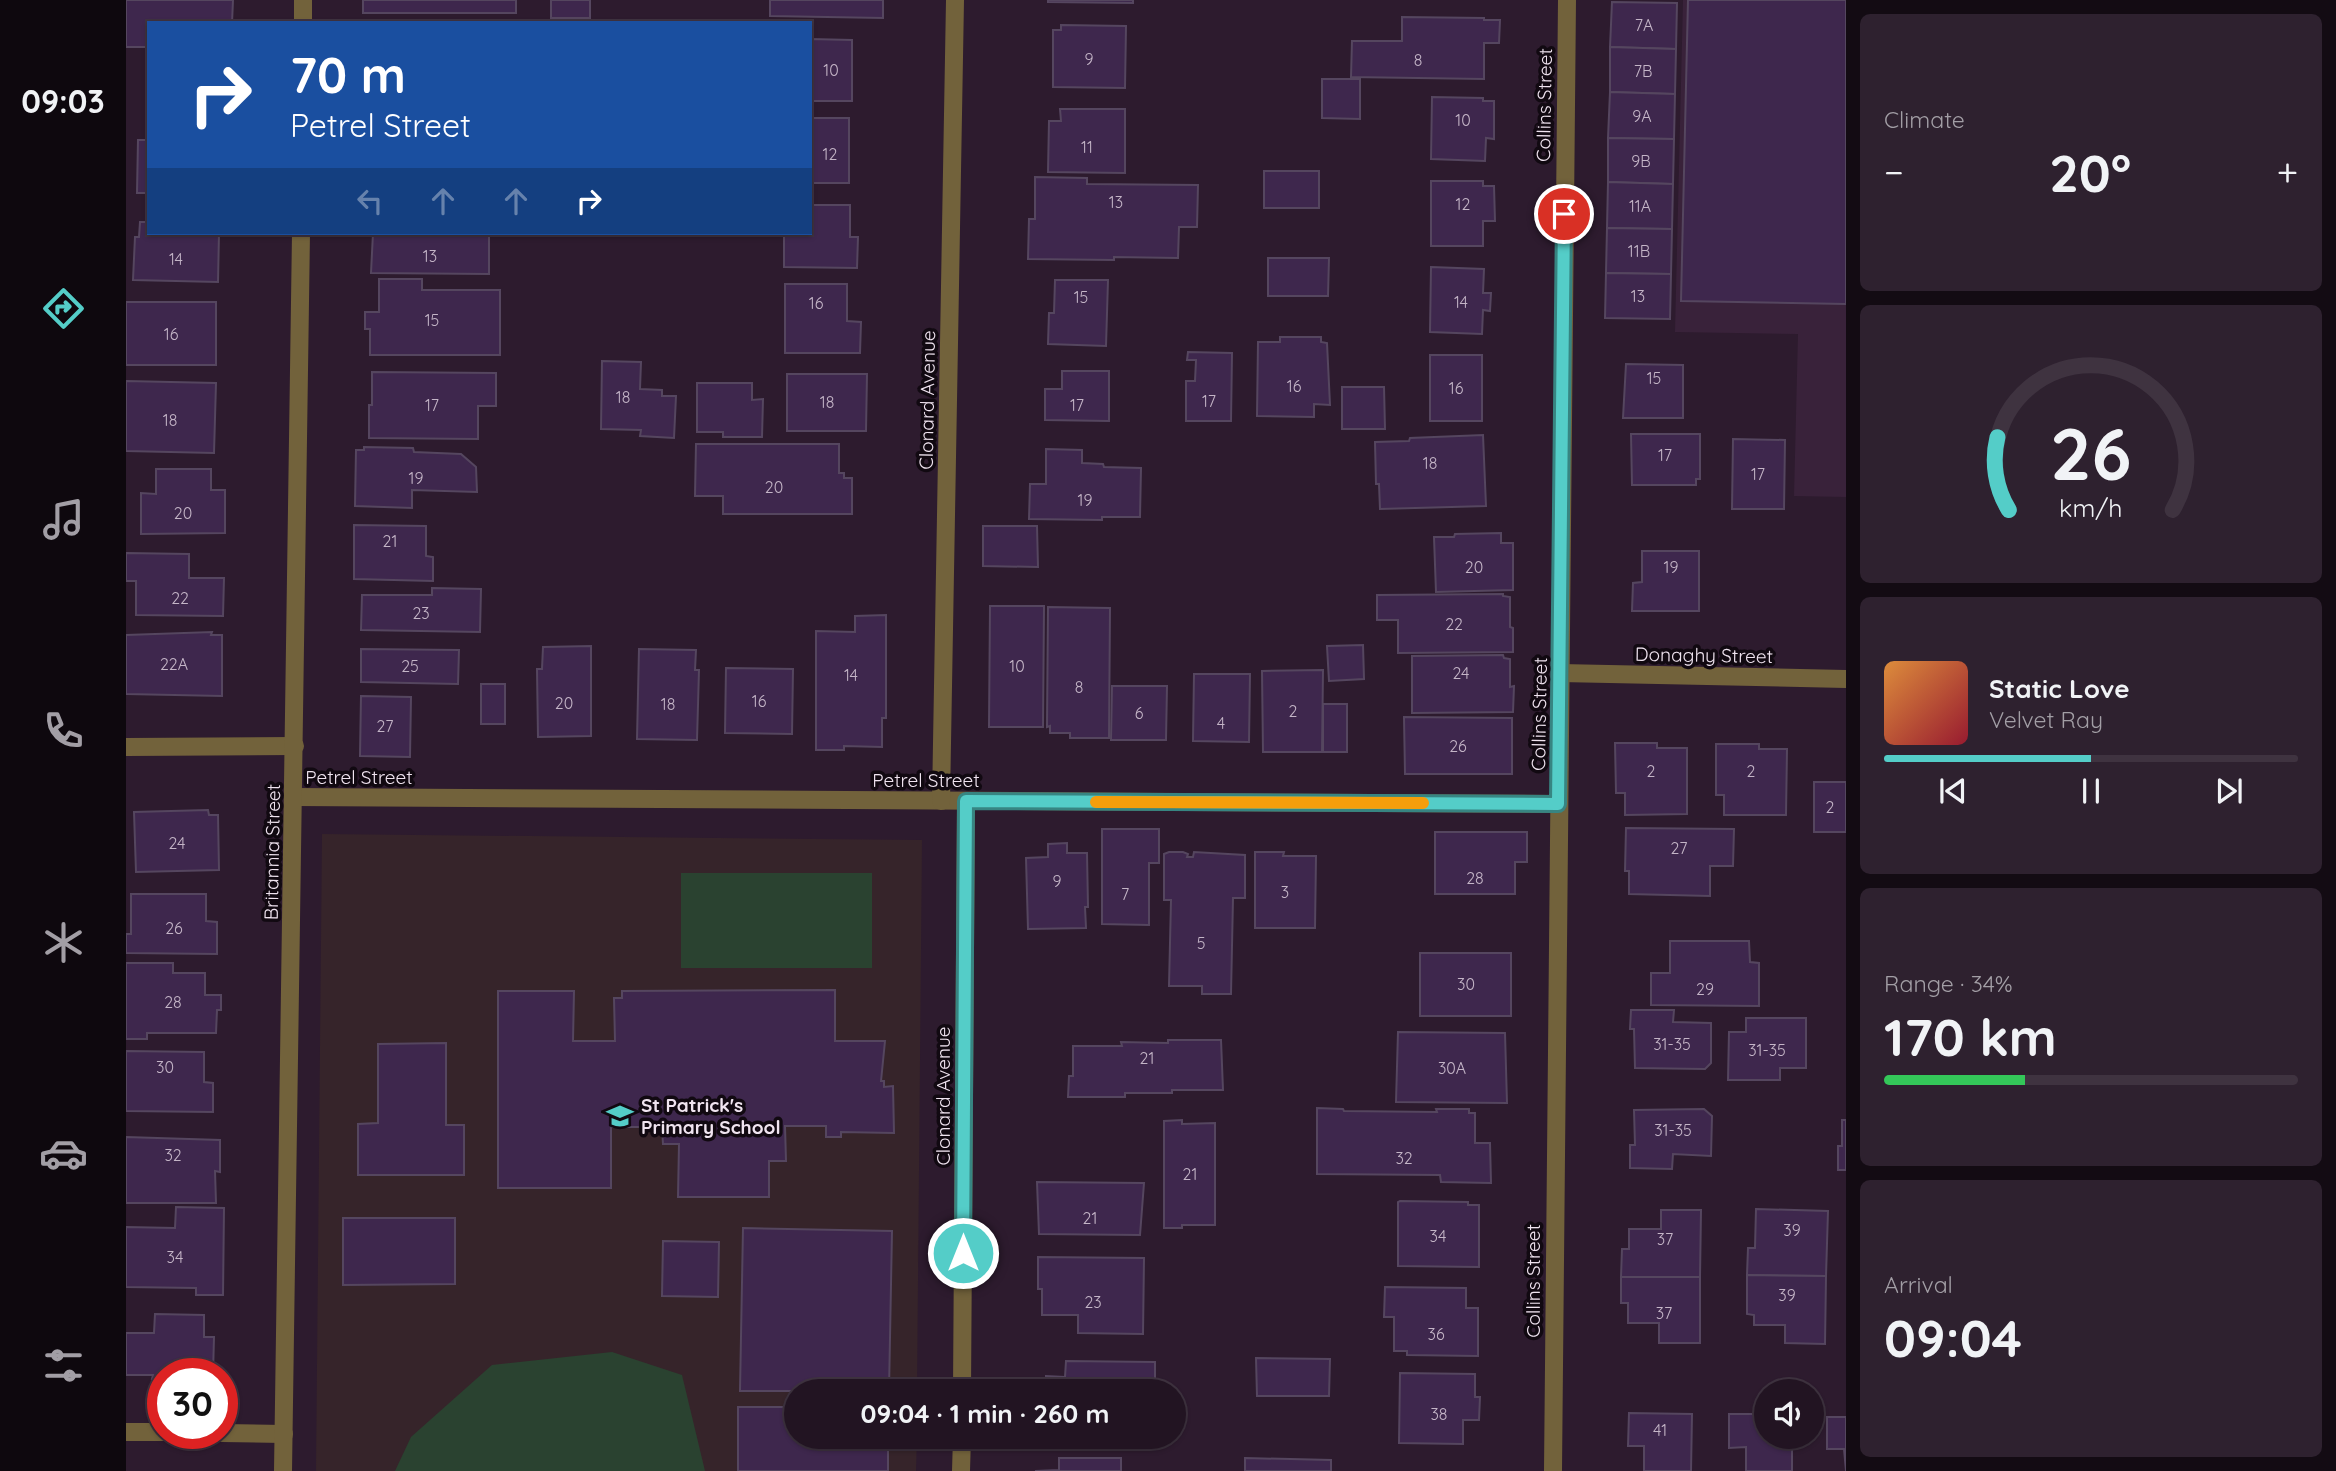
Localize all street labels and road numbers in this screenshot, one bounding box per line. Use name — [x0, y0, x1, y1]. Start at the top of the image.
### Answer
street label: Collins Street — [1531, 48, 1557, 162]
street label: Clonard Avenue — [914, 330, 940, 470]
street label: Donaghy Street — [1635, 642, 1773, 668]
street label: Collins Street — [1526, 657, 1552, 771]
street label: Petrel Street — [305, 765, 413, 789]
street label: Petrel Street — [872, 768, 980, 792]
street label: Britannia Street — [259, 784, 285, 920]
street label: Clonard Avenue — [931, 1026, 955, 1166]
street label: Collins Street — [1521, 1224, 1545, 1338]

